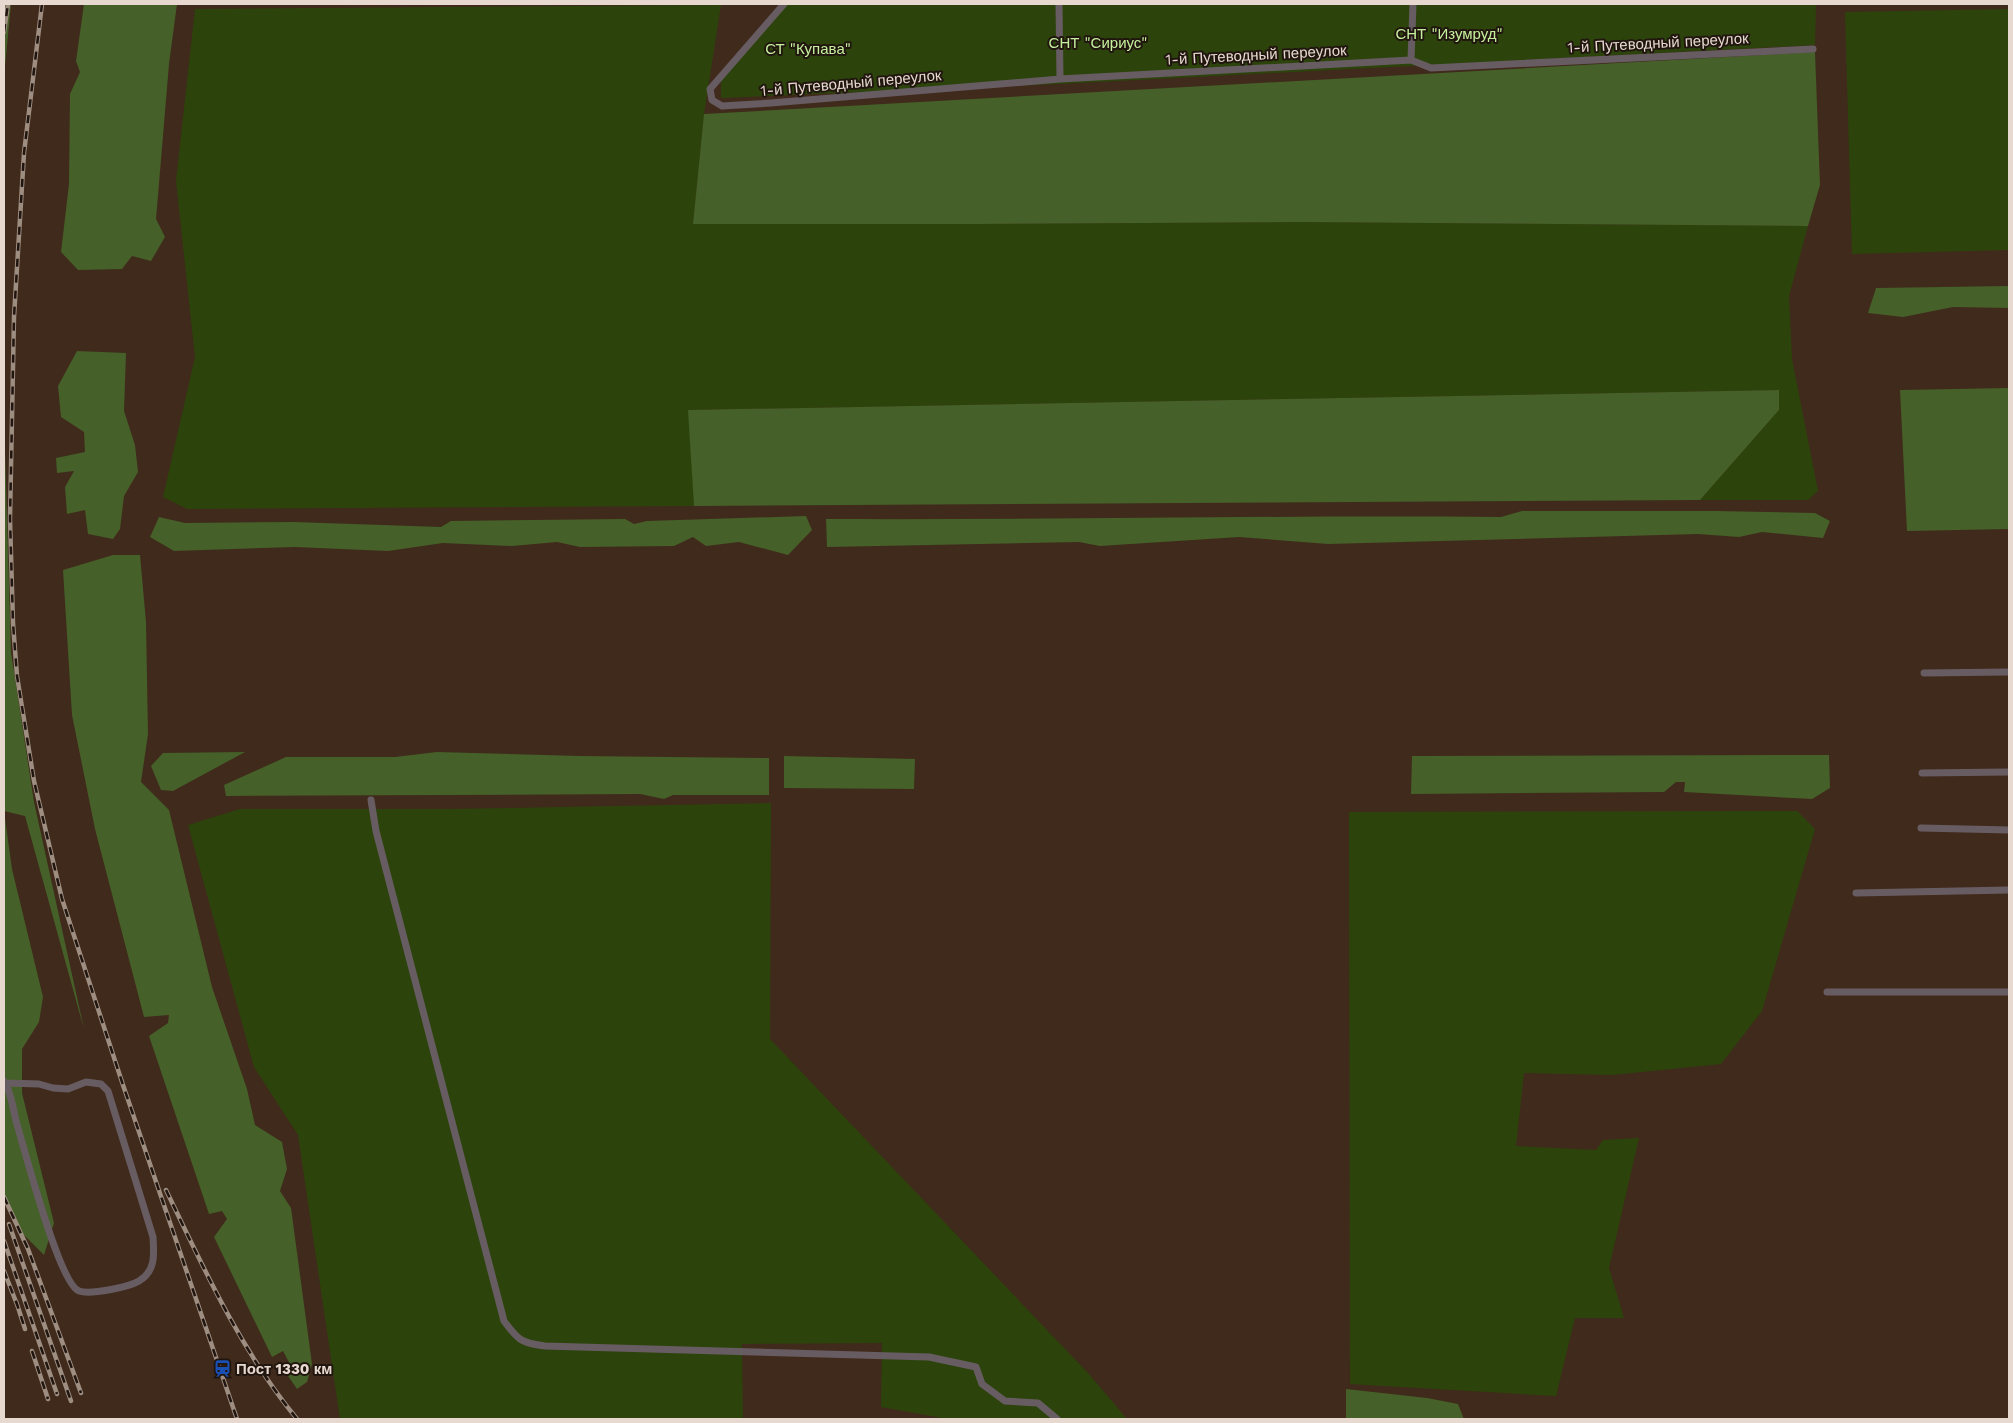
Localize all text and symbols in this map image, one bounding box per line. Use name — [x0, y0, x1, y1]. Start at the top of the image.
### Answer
park label: СНТ "Изумруд" — [1395, 25, 1503, 43]
street label: 1-й Путеводный переулок — [1567, 29, 1749, 57]
park label: СНТ "Сириус" — [1049, 34, 1147, 52]
park label: СТ "Купава" — [765, 40, 851, 58]
street label: 1-й Путеводный переулок — [1165, 41, 1347, 69]
street label: 1-й Путеводный переулок — [760, 66, 943, 100]
station icon: Пост 1330 км — [212, 1359, 232, 1379]
place label: Пост 1330 км — [236, 1360, 332, 1378]

